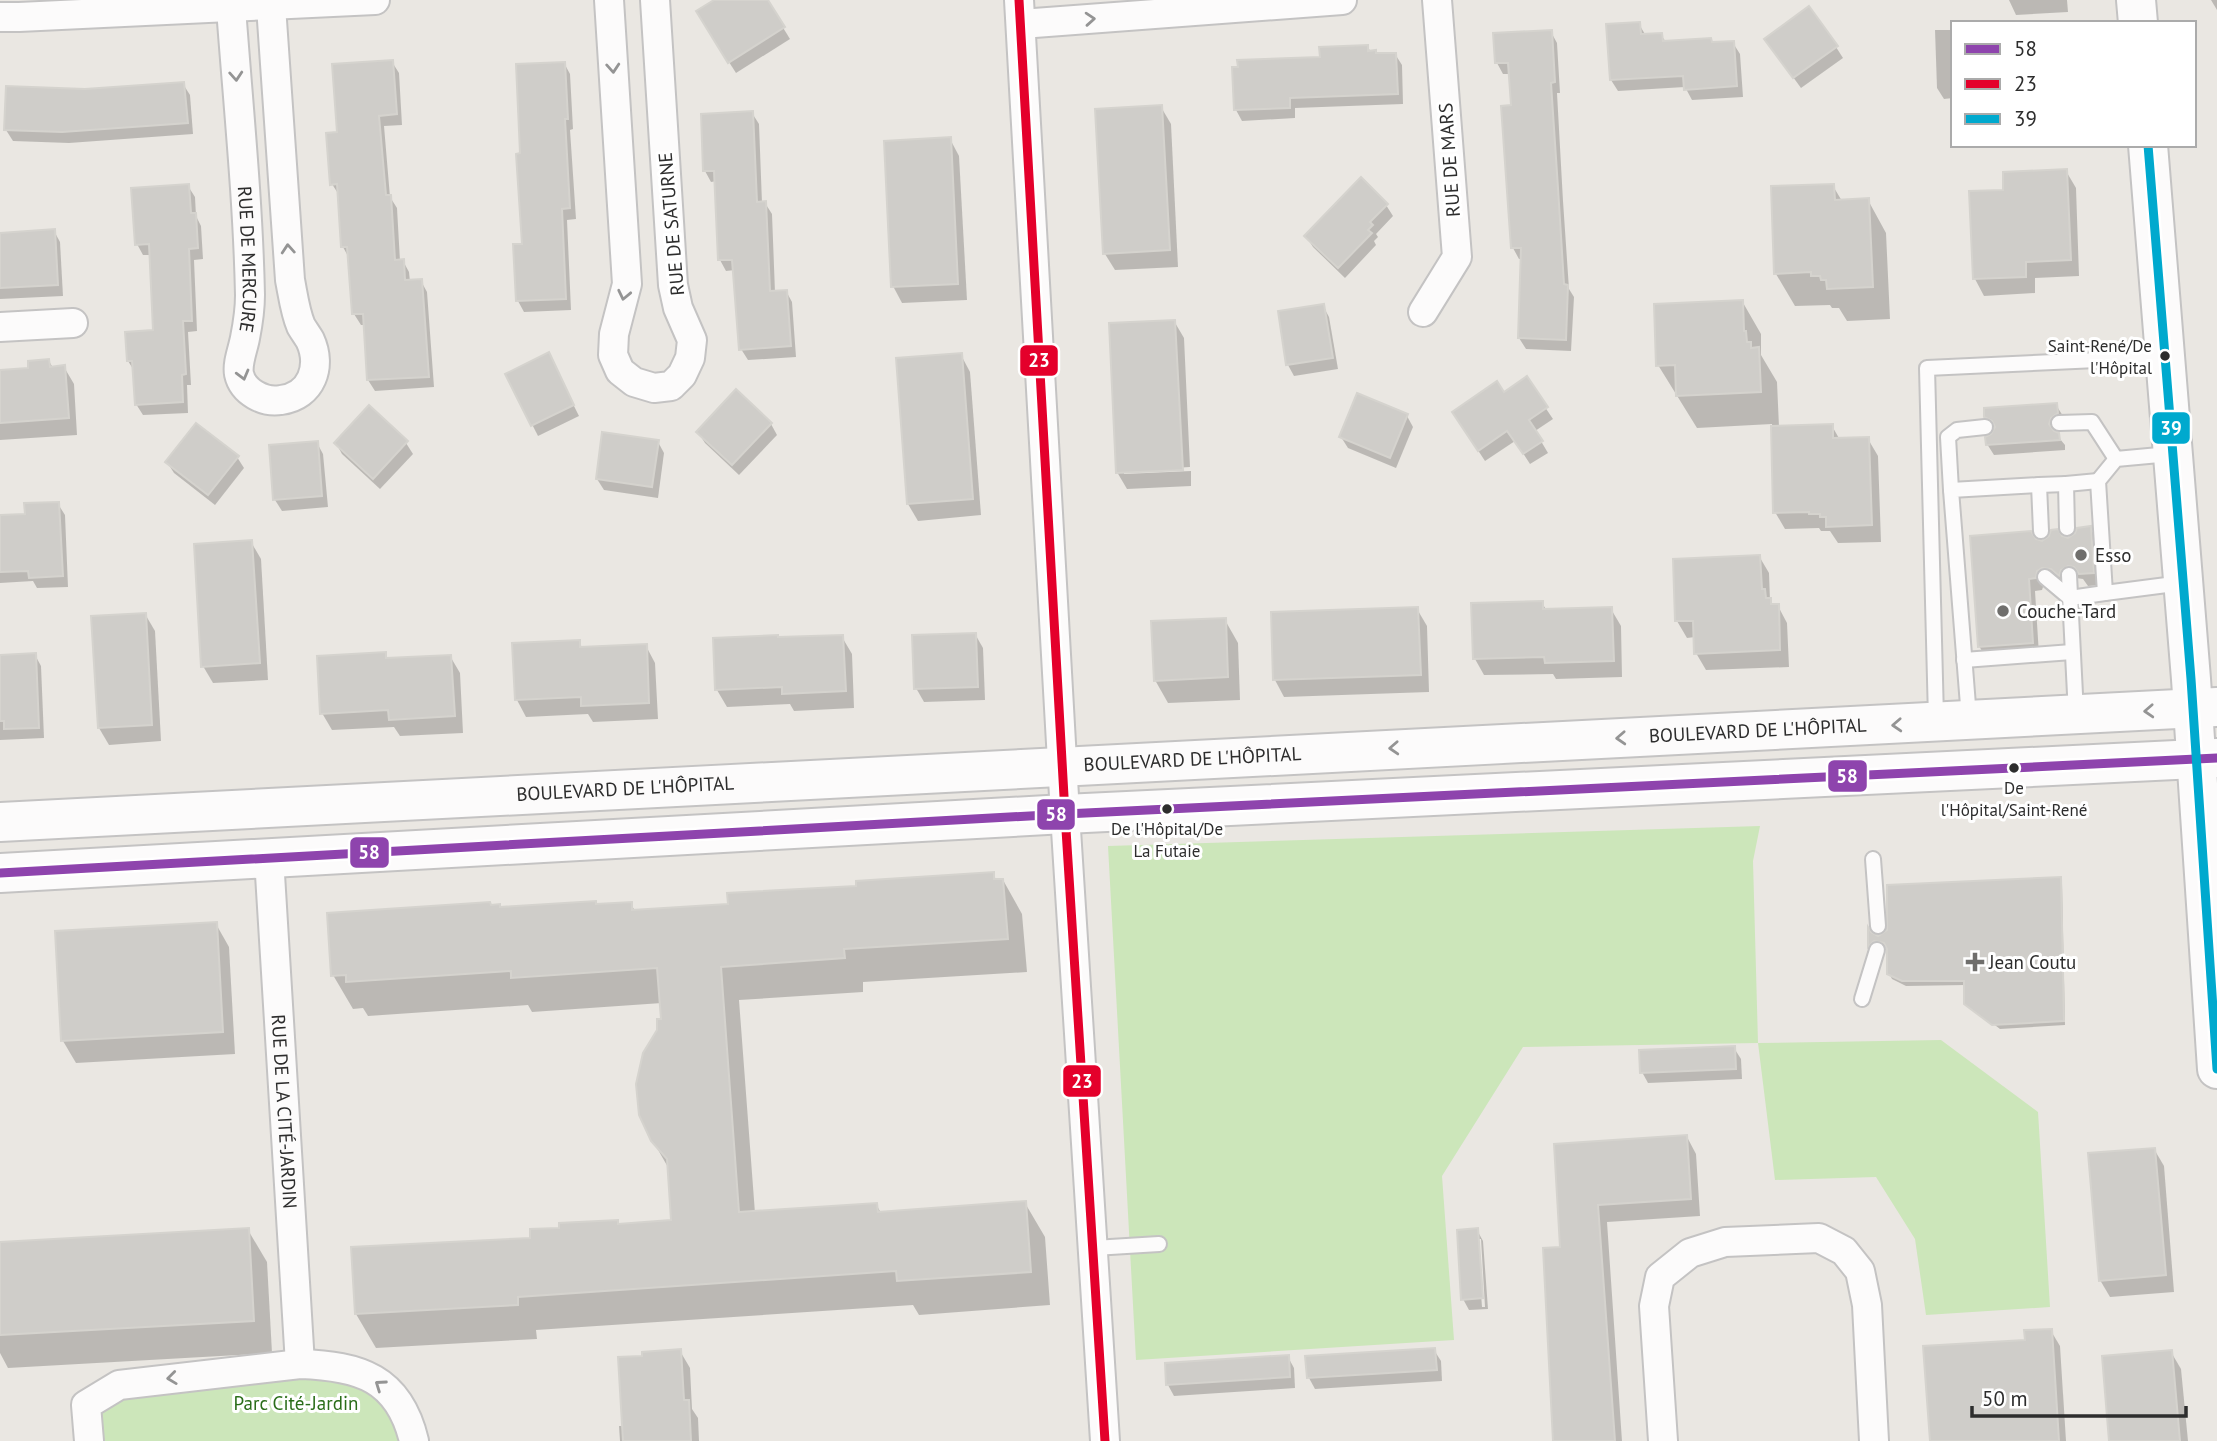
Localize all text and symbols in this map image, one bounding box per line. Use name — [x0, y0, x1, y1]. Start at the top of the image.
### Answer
one-way arrow — [1084, 12, 1095, 27]
legend — [1951, 21, 2196, 147]
text: 58 — [2014, 35, 2037, 62]
one-way arrow — [606, 63, 621, 74]
text: 23 — [2014, 70, 2037, 97]
one-way arrow — [228, 71, 243, 82]
street label: RUE DE MARS — [1433, 102, 1465, 218]
text: 39 — [2014, 105, 2037, 132]
street label: RUE DE SATURNE — [653, 151, 689, 297]
street label: RUE DE MERCURE — [233, 185, 262, 334]
one-way arrow — [281, 243, 296, 254]
one-way arrow — [618, 289, 632, 301]
place label: Saint-René/De l'Hôpital — [2048, 335, 2152, 379]
line badge: 23 — [1019, 344, 1059, 377]
text: 23 — [1028, 348, 1050, 372]
marker: Saint-René/De l'Hôpital — [2158, 349, 2172, 363]
one-way arrow — [235, 368, 249, 380]
line badge: 39 — [2151, 411, 2191, 445]
text: 39 — [2160, 416, 2182, 440]
place label: Esso — [2095, 543, 2131, 567]
marker: Esso — [2073, 547, 2089, 563]
place label: Couche-Tard — [2017, 599, 2116, 623]
marker: Couche-Tard — [1995, 603, 2011, 619]
one-way arrow — [2143, 703, 2154, 718]
street label: BOULEVARD DE L'HÔPITAL — [1648, 713, 1867, 748]
one-way arrow — [1891, 717, 1902, 732]
one-way arrow — [1615, 730, 1626, 745]
street label: BOULEVARD DE L'HÔPITAL — [1083, 741, 1302, 776]
one-way arrow — [1388, 741, 1399, 756]
line badge: 58 — [1827, 759, 1868, 793]
marker: De l'Hôpital/Saint-René — [2007, 761, 2021, 775]
text: 58 — [1836, 764, 1858, 788]
street label: BOULEVARD DE L'HÔPITAL — [516, 770, 735, 806]
place label: De l'Hôpital/Saint-René — [1941, 777, 2087, 821]
line badge: 58 — [1036, 798, 1076, 831]
text: 58 — [1045, 802, 1067, 826]
marker: De l'Hôpital/De La Futaie — [1160, 802, 1174, 816]
place label: De l'Hôpital/De La Futaie — [1111, 818, 1223, 862]
line badge: 58 — [349, 836, 390, 869]
text: 58 — [358, 840, 380, 864]
place label: Jean Coutu — [1988, 950, 2076, 974]
marker: Jean Coutu — [1967, 954, 1983, 970]
street label: RUE DE LA CITÉ-JARDIN — [267, 1014, 302, 1209]
line badge: 23 — [1062, 1064, 1102, 1098]
text: 23 — [1071, 1069, 1093, 1093]
one-way arrow — [166, 1370, 178, 1385]
scale bar — [1972, 1374, 2186, 1418]
one-way arrow — [375, 1381, 388, 1393]
text: 50 m — [1982, 1385, 2028, 1412]
park label: Parc Cité-Jardin — [234, 1391, 358, 1415]

